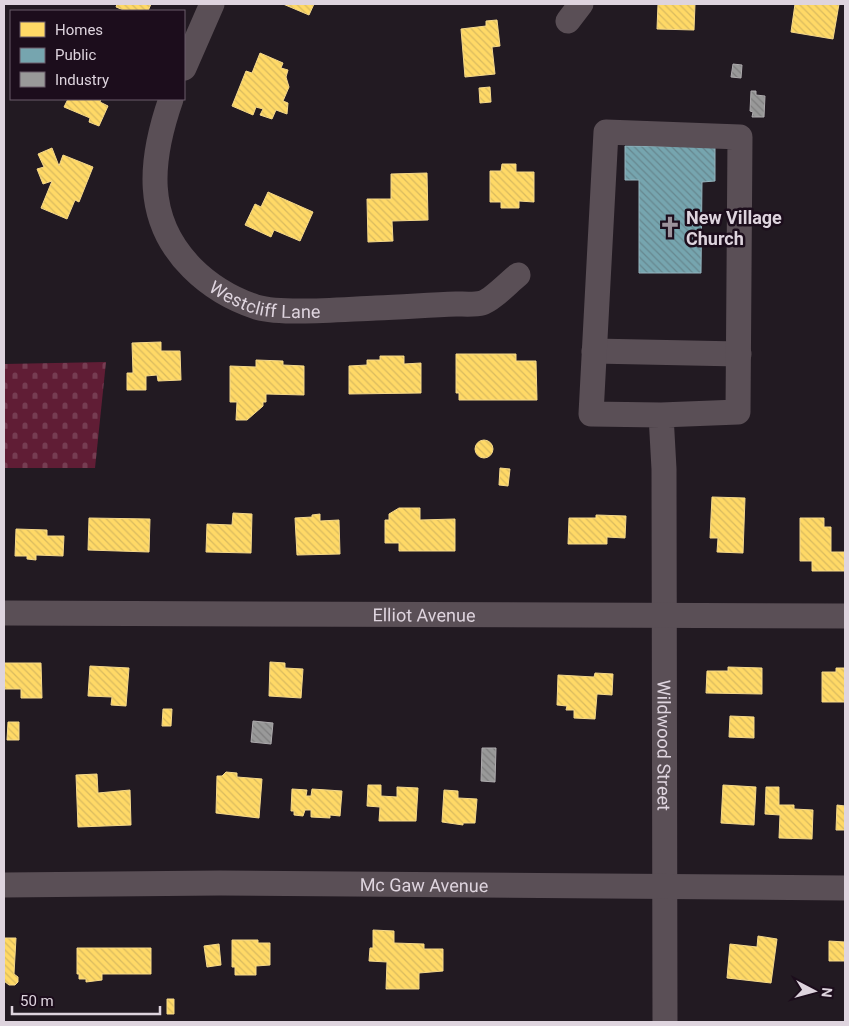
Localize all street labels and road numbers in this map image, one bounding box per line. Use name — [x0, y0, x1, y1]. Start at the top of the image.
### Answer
street label: Westcliff Lane — [206, 276, 321, 322]
street label: Elliot Avenue — [372, 604, 476, 625]
street label: Wildwood Street — [654, 680, 675, 811]
street label: Mc Gaw Avenue — [360, 874, 488, 896]

